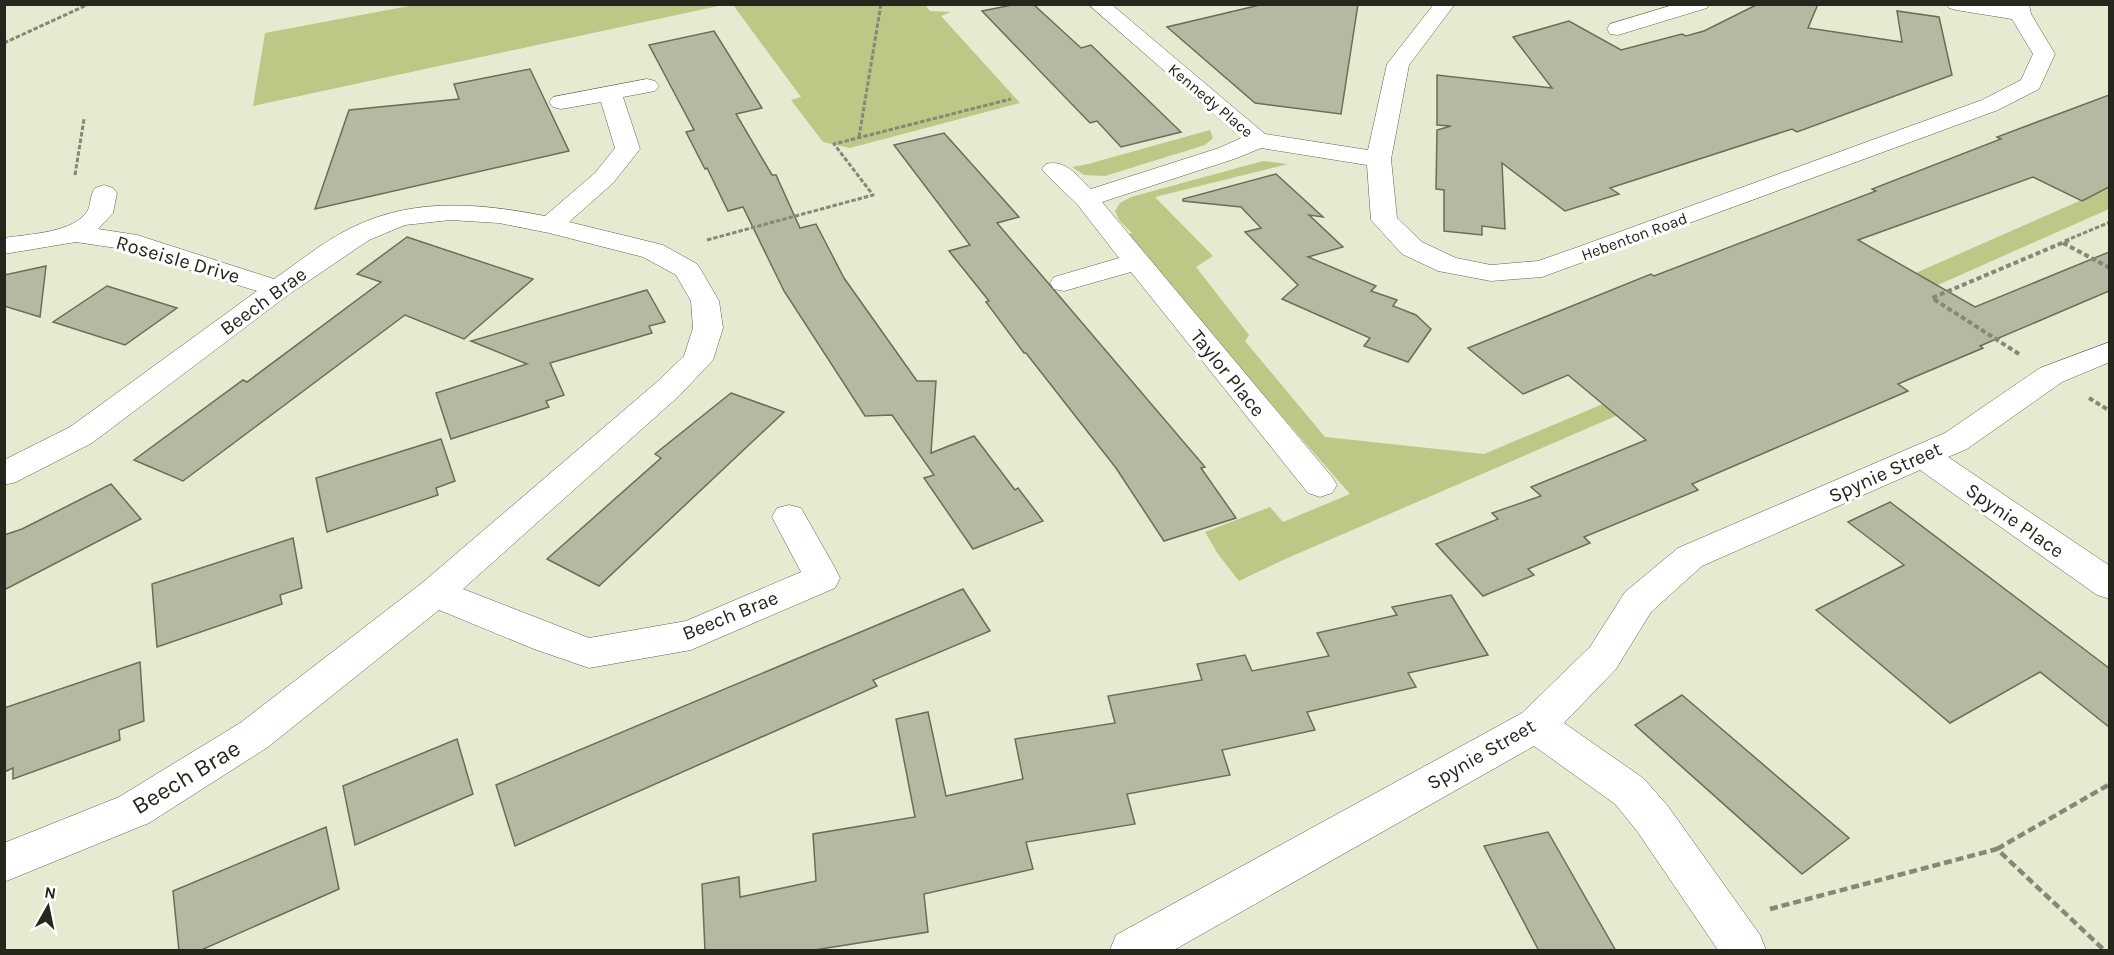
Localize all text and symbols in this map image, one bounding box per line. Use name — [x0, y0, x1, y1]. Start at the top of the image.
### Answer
street label: Kennedy Place — [1164, 59, 1257, 141]
street label: Hebenton Road — [1579, 209, 1690, 264]
street label: Roseisle Drive — [113, 231, 242, 288]
street label: Beech Brae — [216, 262, 311, 340]
street label: Taylor Place — [1186, 325, 1270, 421]
street label: Spynie Street — [1825, 437, 1946, 508]
street label: Spynie Place — [1961, 478, 2068, 563]
street label: Beech Brae — [679, 586, 781, 645]
street label: Spynie Street — [1423, 714, 1540, 795]
street label: Beech Brae — [127, 734, 245, 820]
north arrow — [18, 877, 78, 937]
text: N — [43, 882, 57, 903]

